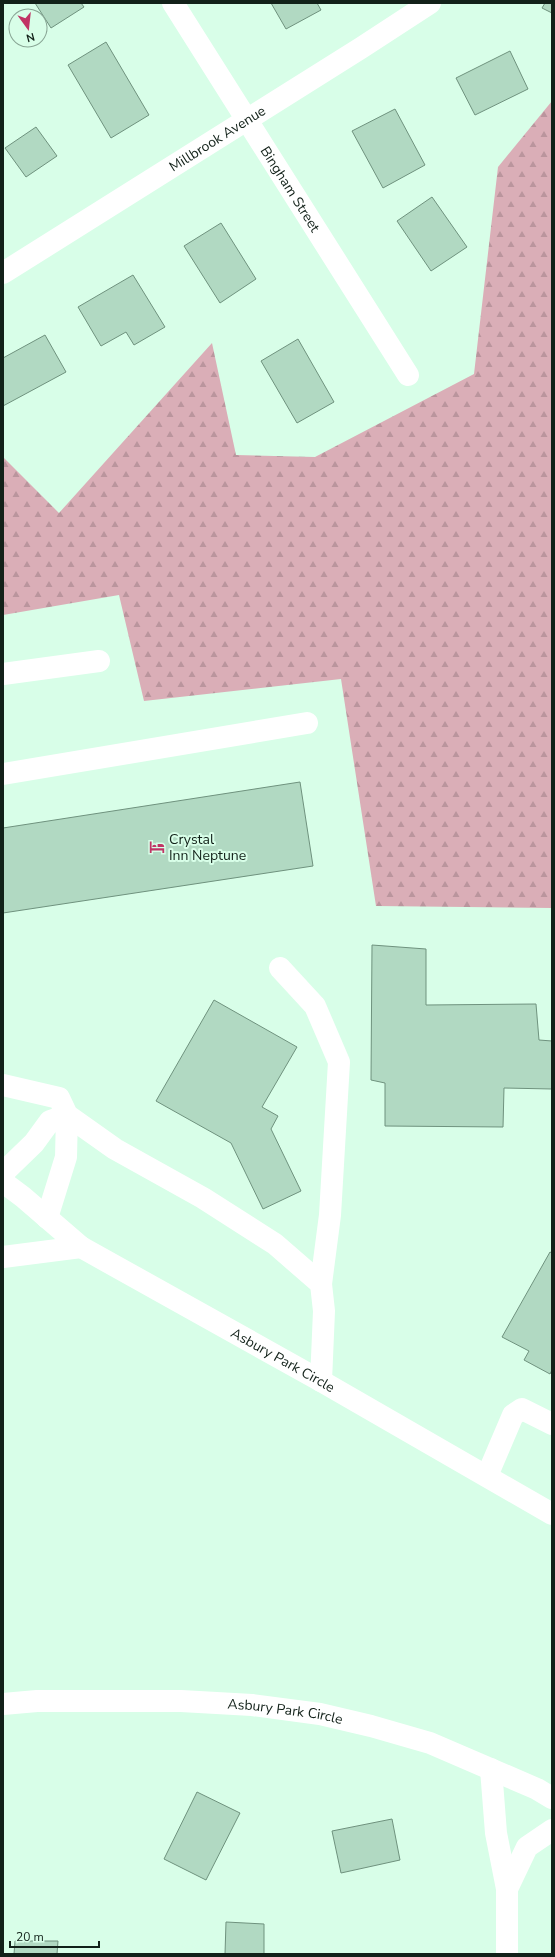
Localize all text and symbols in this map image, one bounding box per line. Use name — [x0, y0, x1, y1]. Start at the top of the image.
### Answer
north arrow — [8, 8, 48, 48]
text: N — [25, 29, 36, 45]
street label: Millbrook Avenue — [165, 101, 269, 176]
street label: Bingham Street — [256, 142, 325, 236]
place label: Crystal Inn Neptune — [169, 830, 246, 865]
hotel icon: Crystal Inn Neptune — [148, 838, 166, 856]
street label: Asbury Park Circle — [228, 1323, 339, 1397]
street label: Asbury Park Circle — [227, 1694, 345, 1729]
scale bar — [10, 1923, 99, 1949]
text: 20 m — [16, 1929, 44, 1945]

